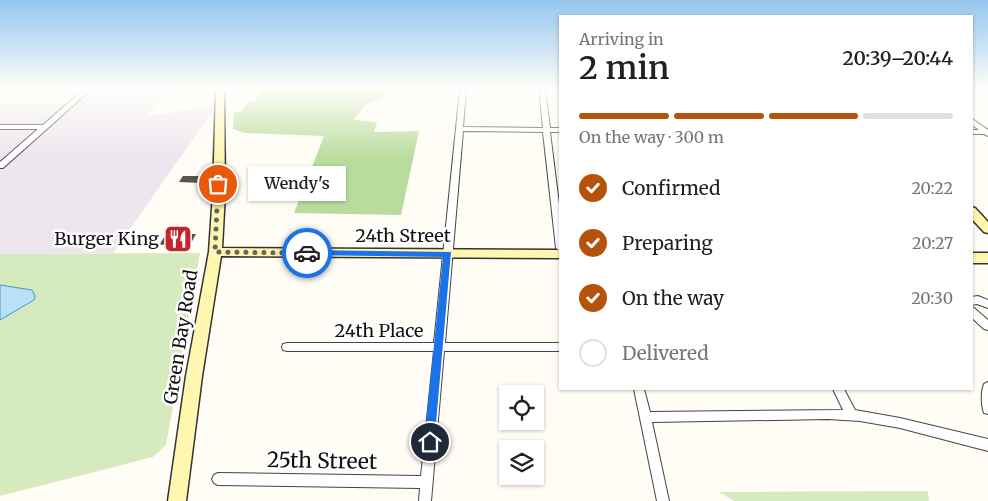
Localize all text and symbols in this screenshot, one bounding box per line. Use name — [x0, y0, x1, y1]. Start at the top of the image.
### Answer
text: Arriving in — [579, 29, 664, 49]
text: 20:39–20:44 — [843, 46, 953, 70]
text: 2 min — [579, 48, 669, 88]
text: On the way · 300 m — [579, 127, 724, 147]
pin — [197, 163, 239, 205]
callout: Wendy's — [248, 166, 346, 202]
icon: bag — [204, 170, 232, 198]
text: Wendy's — [264, 173, 330, 193]
icon: check — [579, 174, 607, 202]
text: Confirmed — [622, 176, 720, 200]
text: 20:22 — [911, 178, 953, 198]
restaurant icon: Burger King — [163, 224, 193, 254]
street label: 24th Street — [355, 224, 451, 247]
place label: Burger King — [54, 227, 159, 250]
courier — [282, 228, 332, 278]
icon: check — [579, 229, 607, 257]
text: Preparing — [622, 231, 713, 255]
text: 20:27 — [912, 233, 953, 253]
icon: car — [293, 239, 321, 267]
street label: Green Bay Road — [159, 268, 203, 406]
icon: check — [579, 284, 607, 312]
text: On the way — [622, 286, 724, 310]
text: 20:30 — [911, 288, 953, 308]
street label: 24th Place — [334, 319, 424, 342]
text: Delivered — [622, 341, 709, 365]
map controls — [499, 385, 544, 485]
button: locate — [499, 385, 544, 430]
pin — [409, 421, 451, 463]
icon: home — [416, 428, 444, 456]
button: layers — [499, 440, 544, 485]
street label: 25th Street — [267, 446, 377, 475]

